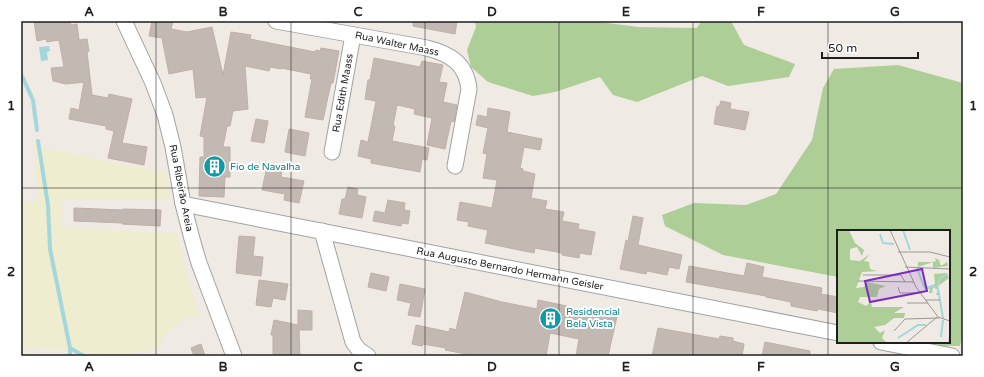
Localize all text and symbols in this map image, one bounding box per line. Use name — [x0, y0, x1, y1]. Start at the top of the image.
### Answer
text: A — [84, 4, 94, 20]
text: B — [218, 4, 228, 20]
text: C — [353, 4, 363, 20]
text: D — [487, 4, 497, 20]
text: E — [622, 4, 630, 20]
text: F — [757, 4, 765, 20]
text: G — [890, 4, 900, 20]
street label: Rua Walter Maass — [354, 29, 440, 59]
scale bar — [822, 34, 918, 60]
text: 50 m — [828, 41, 857, 55]
street label: Rua Edith Maass — [330, 53, 356, 133]
text: 1 — [7, 98, 15, 114]
text: 1 — [969, 98, 977, 114]
street label: Rua Ribeirão Areia — [167, 143, 195, 233]
building icon: Fio de Navalha — [202, 154, 228, 180]
place label: Fio de Navalha — [230, 161, 300, 173]
inset map — [837, 230, 950, 343]
street label: Rua Augusto Bernardo Hermann Geisler — [416, 245, 605, 293]
text: 2 — [7, 264, 15, 280]
text: 2 — [969, 264, 977, 280]
building icon: Residencial Bela Vista — [537, 305, 563, 331]
place label: Residencial Bela Vista — [566, 306, 620, 330]
text: A — [84, 359, 94, 375]
text: B — [218, 359, 228, 375]
text: C — [353, 359, 363, 375]
text: D — [487, 359, 497, 375]
text: E — [622, 359, 630, 375]
text: F — [757, 359, 765, 375]
text: G — [890, 359, 900, 375]

